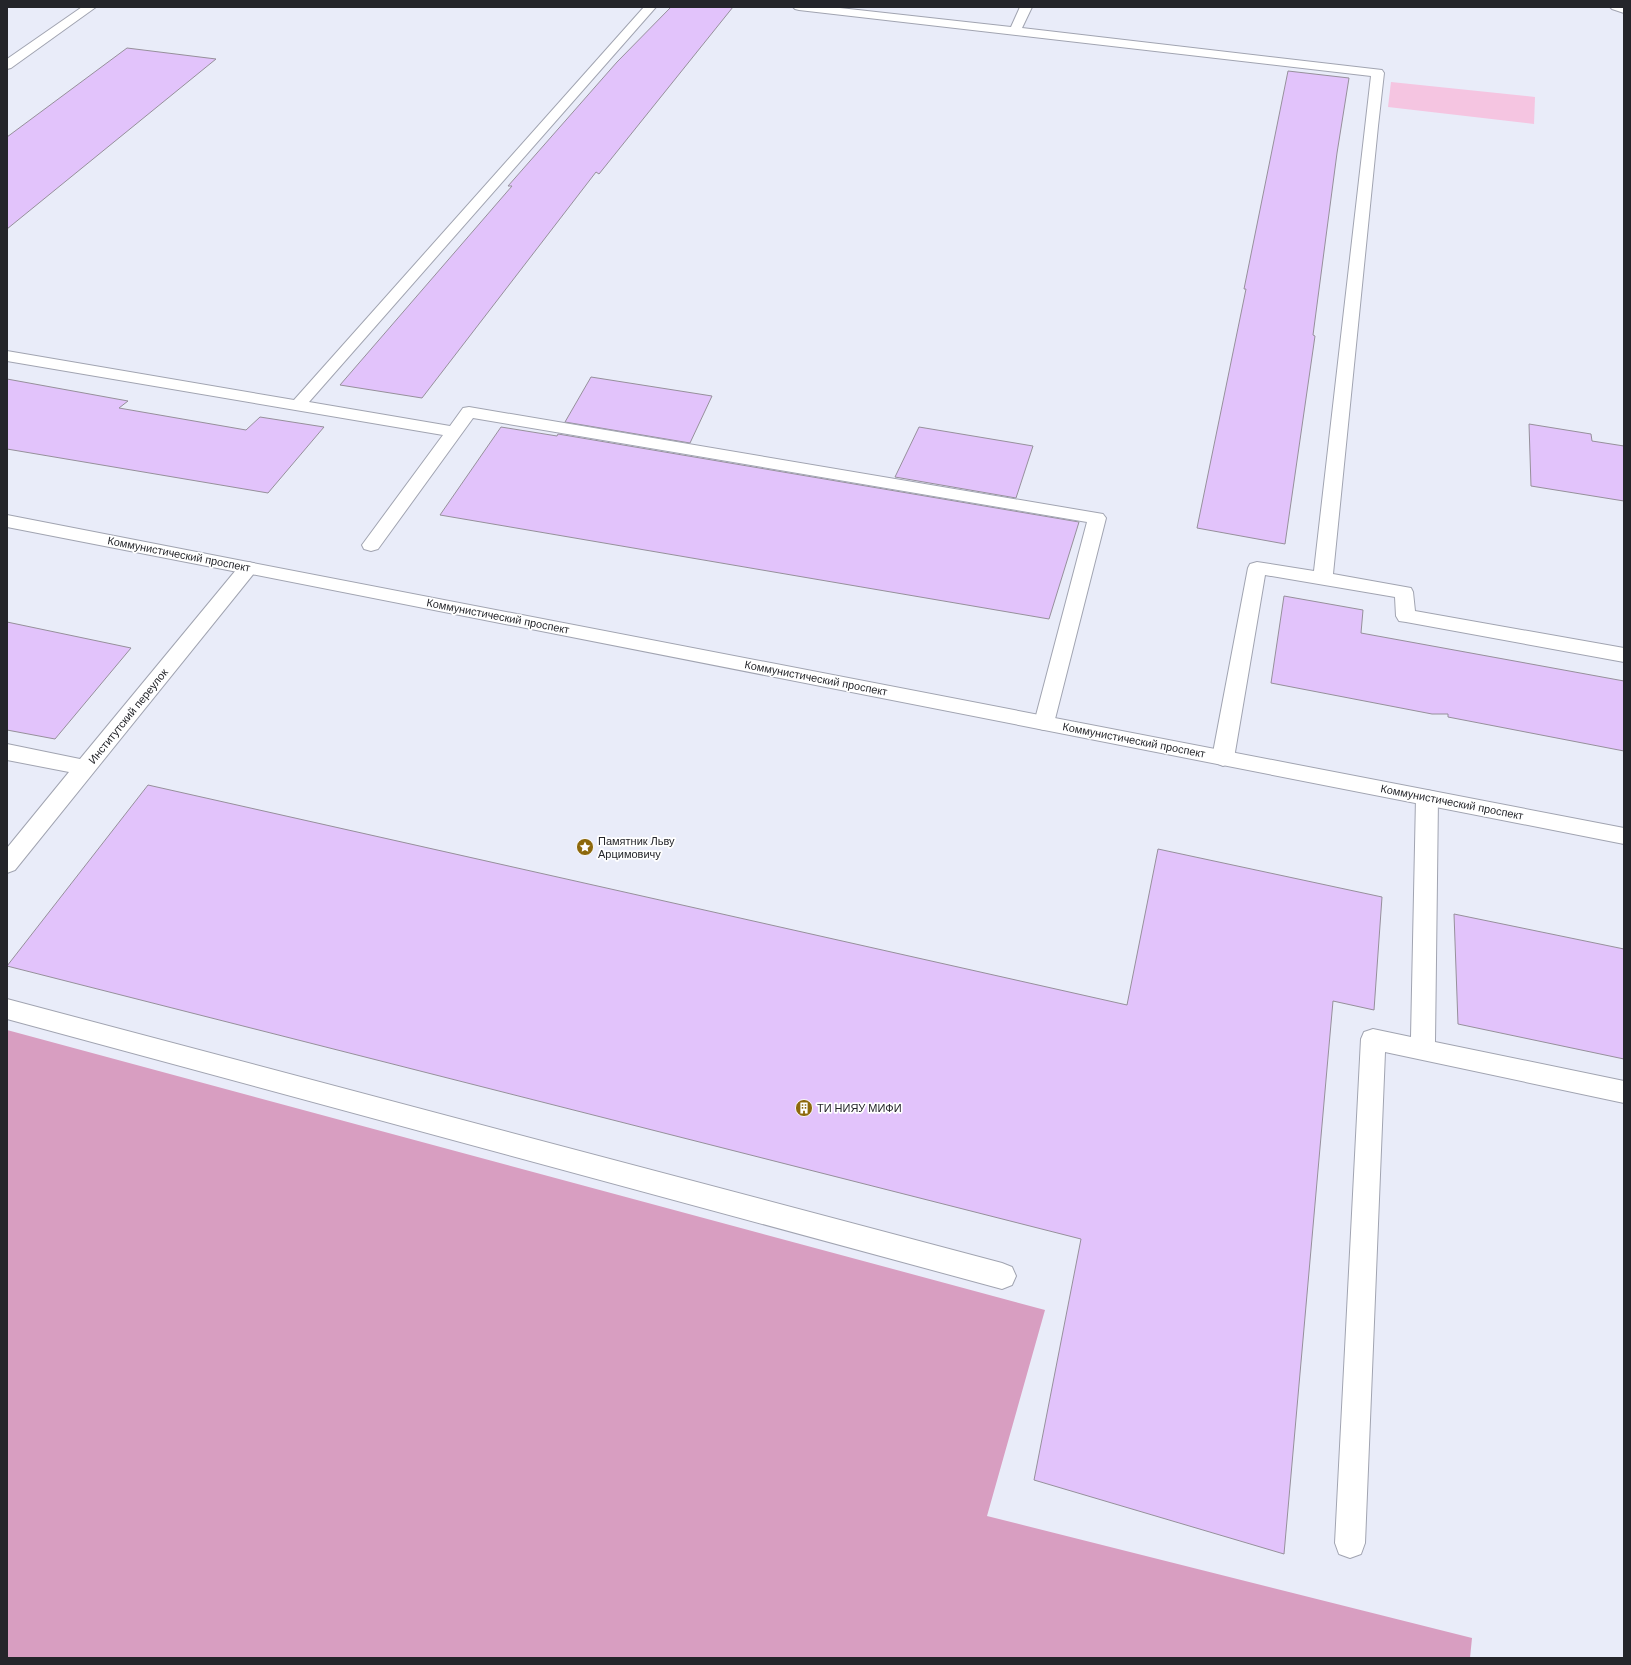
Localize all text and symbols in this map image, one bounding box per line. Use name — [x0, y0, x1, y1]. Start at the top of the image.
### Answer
street label: Коммунистический проспект — [106, 533, 252, 575]
street label: Коммунистический проспект — [425, 595, 571, 637]
street label: Коммунистический проспект — [743, 657, 889, 699]
street label: Институтский переулок — [85, 665, 171, 767]
street label: Коммунистический проспект — [1061, 719, 1207, 761]
street label: Коммунистический проспект — [1379, 781, 1525, 823]
place label: Памятник Льву Арцимовичу — [598, 834, 675, 861]
place icon: Памятник Льву Арцимовичу — [575, 837, 595, 857]
building icon: ТИ НИЯУ МИФИ — [794, 1098, 814, 1118]
place label: ТИ НИЯУ МИФИ — [817, 1101, 902, 1115]

